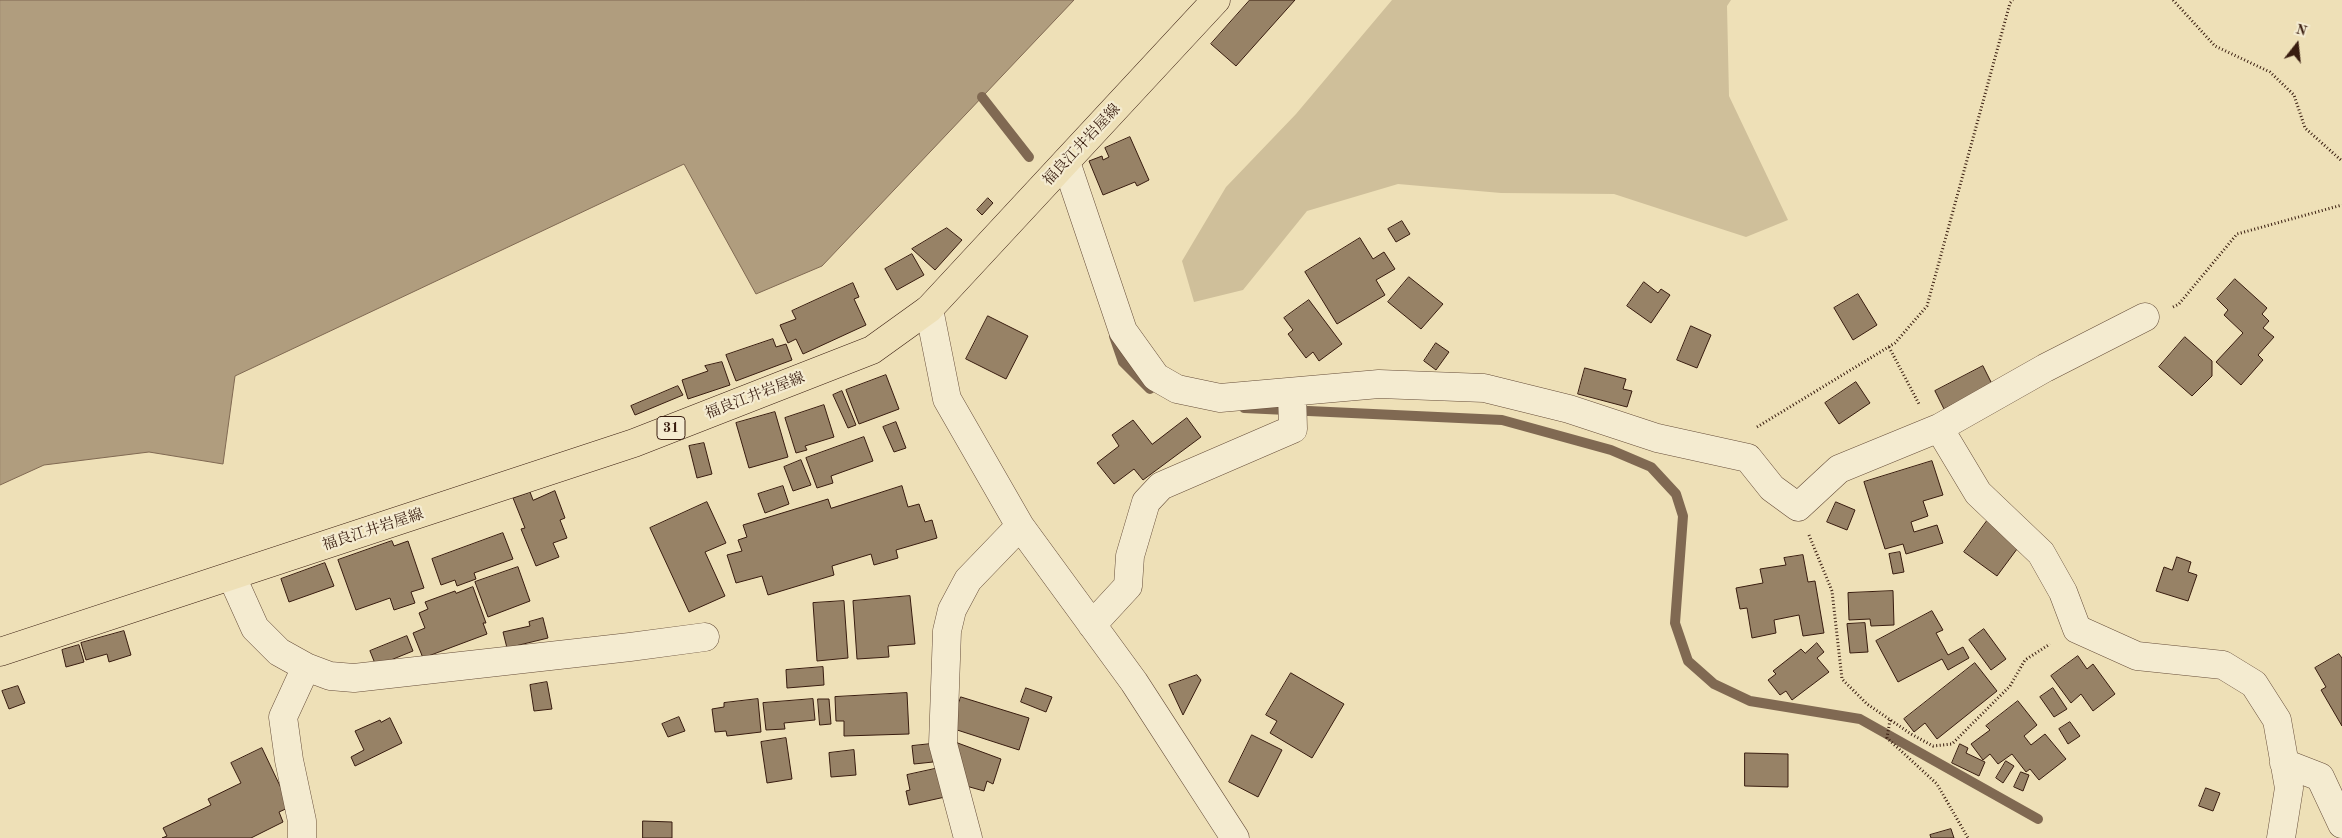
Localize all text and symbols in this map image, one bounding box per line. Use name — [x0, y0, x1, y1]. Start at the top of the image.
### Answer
north arrow — [2272, 20, 2322, 70]
text: N — [2294, 22, 2308, 39]
street label: 福良江井岩屋線 — [1040, 100, 1124, 190]
street label: 福良江井岩屋線 — [703, 369, 807, 423]
road number: 31 — [657, 416, 685, 439]
street label: 福良江井岩屋線 — [320, 505, 426, 555]

